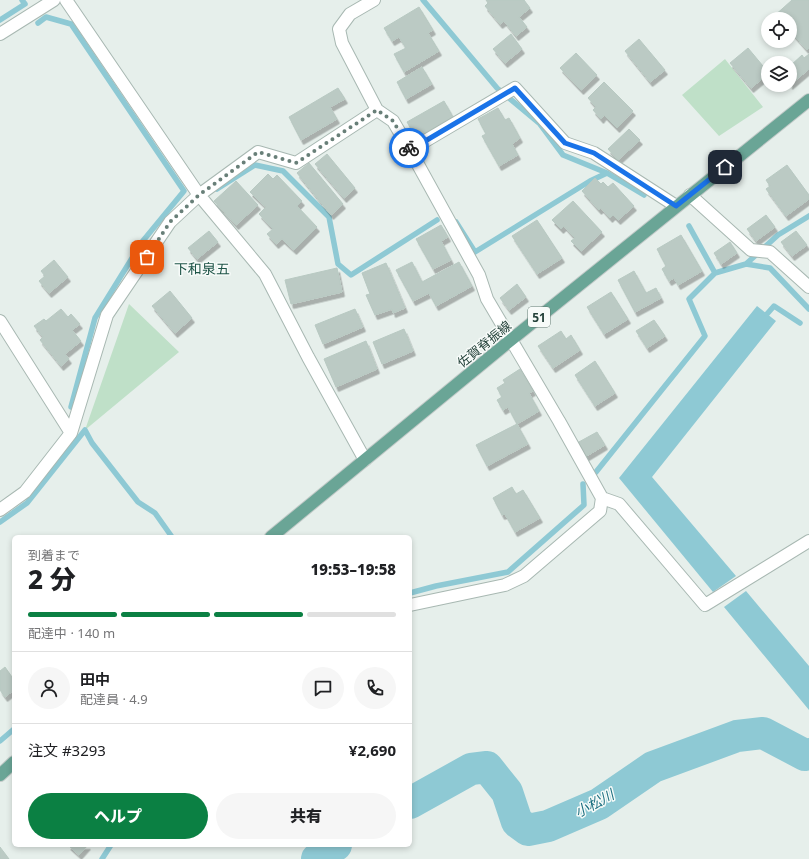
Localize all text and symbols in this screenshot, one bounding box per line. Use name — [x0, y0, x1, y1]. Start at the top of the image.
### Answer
map controls — [761, 12, 797, 92]
button: locate — [761, 12, 797, 48]
button: layers — [761, 56, 797, 92]
courier — [389, 128, 429, 168]
icon: bike — [398, 137, 420, 159]
pin — [708, 150, 742, 184]
icon: home — [714, 156, 736, 178]
pin — [130, 240, 164, 274]
icon: bag — [136, 246, 158, 268]
district label: 下和泉五 — [174, 259, 230, 278]
road number: 51 — [528, 307, 550, 327]
street label: 佐賀脊振線 — [453, 317, 515, 371]
text: 到着まで — [28, 546, 80, 564]
text: 19:53–19:58 — [311, 559, 396, 579]
text: 2 分 — [28, 561, 76, 597]
text: 配達中 · 140 m — [28, 624, 115, 642]
button: person — [28, 667, 70, 709]
button: chat — [302, 667, 344, 709]
button: phone — [354, 667, 396, 709]
text: 田中 — [80, 669, 110, 689]
text: 配達員 · 4.9 — [80, 690, 148, 708]
text: 注文 #3293 — [28, 740, 106, 760]
text: ¥2,690 — [349, 740, 396, 760]
water label: 小松川 — [571, 784, 619, 821]
button: ヘルプ — [28, 793, 208, 839]
button: 共有 — [216, 793, 396, 839]

